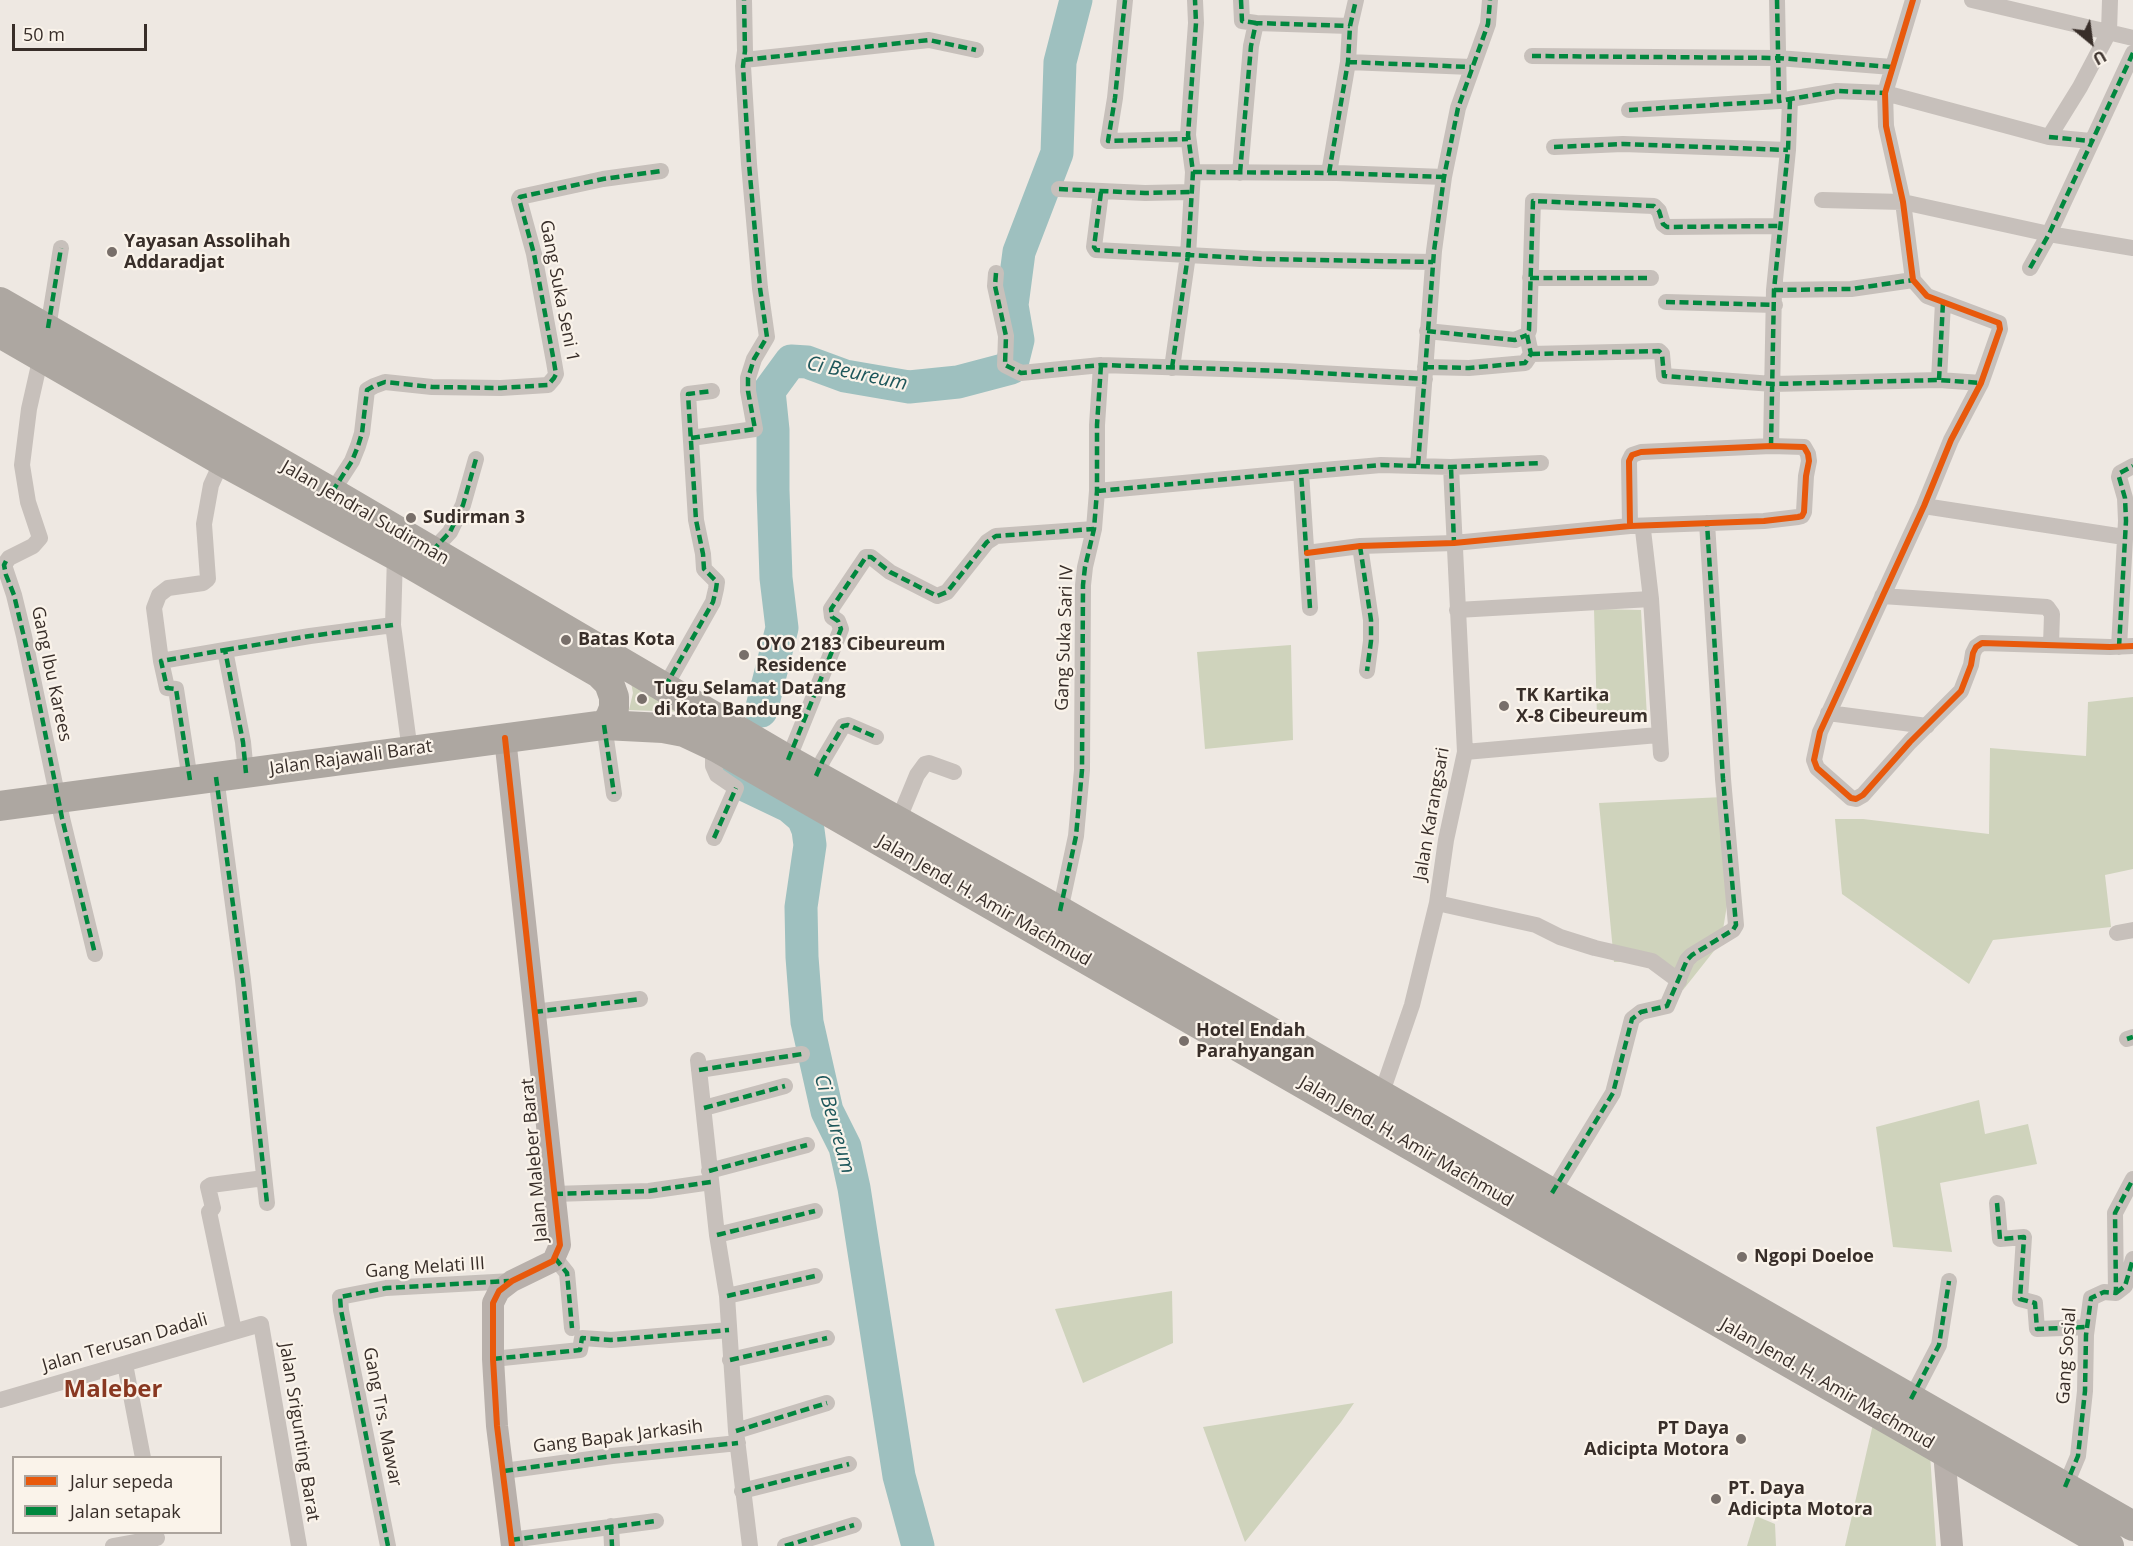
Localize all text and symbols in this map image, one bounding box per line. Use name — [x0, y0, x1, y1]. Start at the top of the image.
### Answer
scale bar — [15, 12, 150, 50]
north arrow — [2061, 12, 2121, 72]
text: 50 m — [23, 22, 65, 46]
text: U — [2089, 45, 2110, 70]
street label: Gang Suka Seni 1 — [535, 218, 583, 364]
place label: Yayasan Assolihah Addaradjat — [124, 231, 291, 274]
marker: Yayasan Assolihah Addaradjat — [105, 245, 119, 259]
water label: Ci Beureum — [804, 352, 910, 396]
street label: Jalan Jendral Sudirman — [277, 456, 453, 570]
place label: Sudirman 3 — [423, 507, 525, 529]
marker: Sudirman 3 — [404, 511, 418, 525]
street label: Gang Suka Sari IV — [1052, 565, 1078, 711]
street label: Gang Ibu Karees — [26, 605, 76, 743]
place label: Batas Kota — [578, 629, 675, 651]
marker: Batas Kota — [559, 633, 573, 647]
place label: OYO 2183 Cibeureum Residence — [756, 634, 946, 676]
marker: OYO 2183 Cibeureum Residence — [737, 648, 751, 662]
place label: Tugu Selamat Datang di Kota Bandung — [654, 678, 846, 720]
place label: TK Kartika X-8 Cibeureum — [1516, 685, 1648, 728]
marker: Tugu Selamat Datang di Kota Bandung — [635, 692, 649, 706]
marker: TK Kartika X-8 Cibeureum — [1497, 699, 1511, 713]
street label: Jalan Rajawali Barat — [268, 736, 434, 780]
street label: Jalan Karangsari — [1410, 746, 1454, 882]
street label: Jalan Jend. H. Amir Machmud — [873, 831, 1095, 971]
place label: Hotel Endah Parahyangan — [1196, 1020, 1315, 1062]
marker: Hotel Endah Parahyangan — [1177, 1034, 1191, 1048]
water label: Ci Beureum — [808, 1072, 860, 1176]
street label: Jalan Jend. H. Amir Machmud — [1295, 1072, 1517, 1212]
street label: Jalan Maleber Barat — [517, 1077, 553, 1243]
place label: Ngopi Doeloe — [1754, 1246, 1874, 1268]
marker: Ngopi Doeloe — [1735, 1250, 1749, 1264]
street label: Gang Melati III — [364, 1253, 486, 1283]
street label: Gang Sosial — [2053, 1307, 2081, 1405]
street label: Jalan Terusan Dadali — [40, 1309, 210, 1377]
street label: Jalan Jend. H. Amir Machmud — [1716, 1314, 1938, 1454]
street label: Jalan Srigunting Barat — [274, 1341, 324, 1523]
street label: Gang Trs. Mawar — [358, 1346, 406, 1488]
district label: Maleber — [64, 1376, 162, 1404]
street label: Gang Bapak Jarkasih — [532, 1416, 704, 1458]
place label: PT Daya Adicipta Motora — [1584, 1418, 1729, 1460]
marker: PT Daya Adicipta Motora — [1734, 1432, 1748, 1446]
legend — [12, 1456, 222, 1534]
text: Jalur sepeda — [70, 1469, 173, 1493]
place label: PT. Daya Adicipta Motora — [1728, 1478, 1873, 1520]
marker: PT. Daya Adicipta Motora — [1709, 1492, 1723, 1506]
text: Jalan setapak — [70, 1499, 181, 1523]

